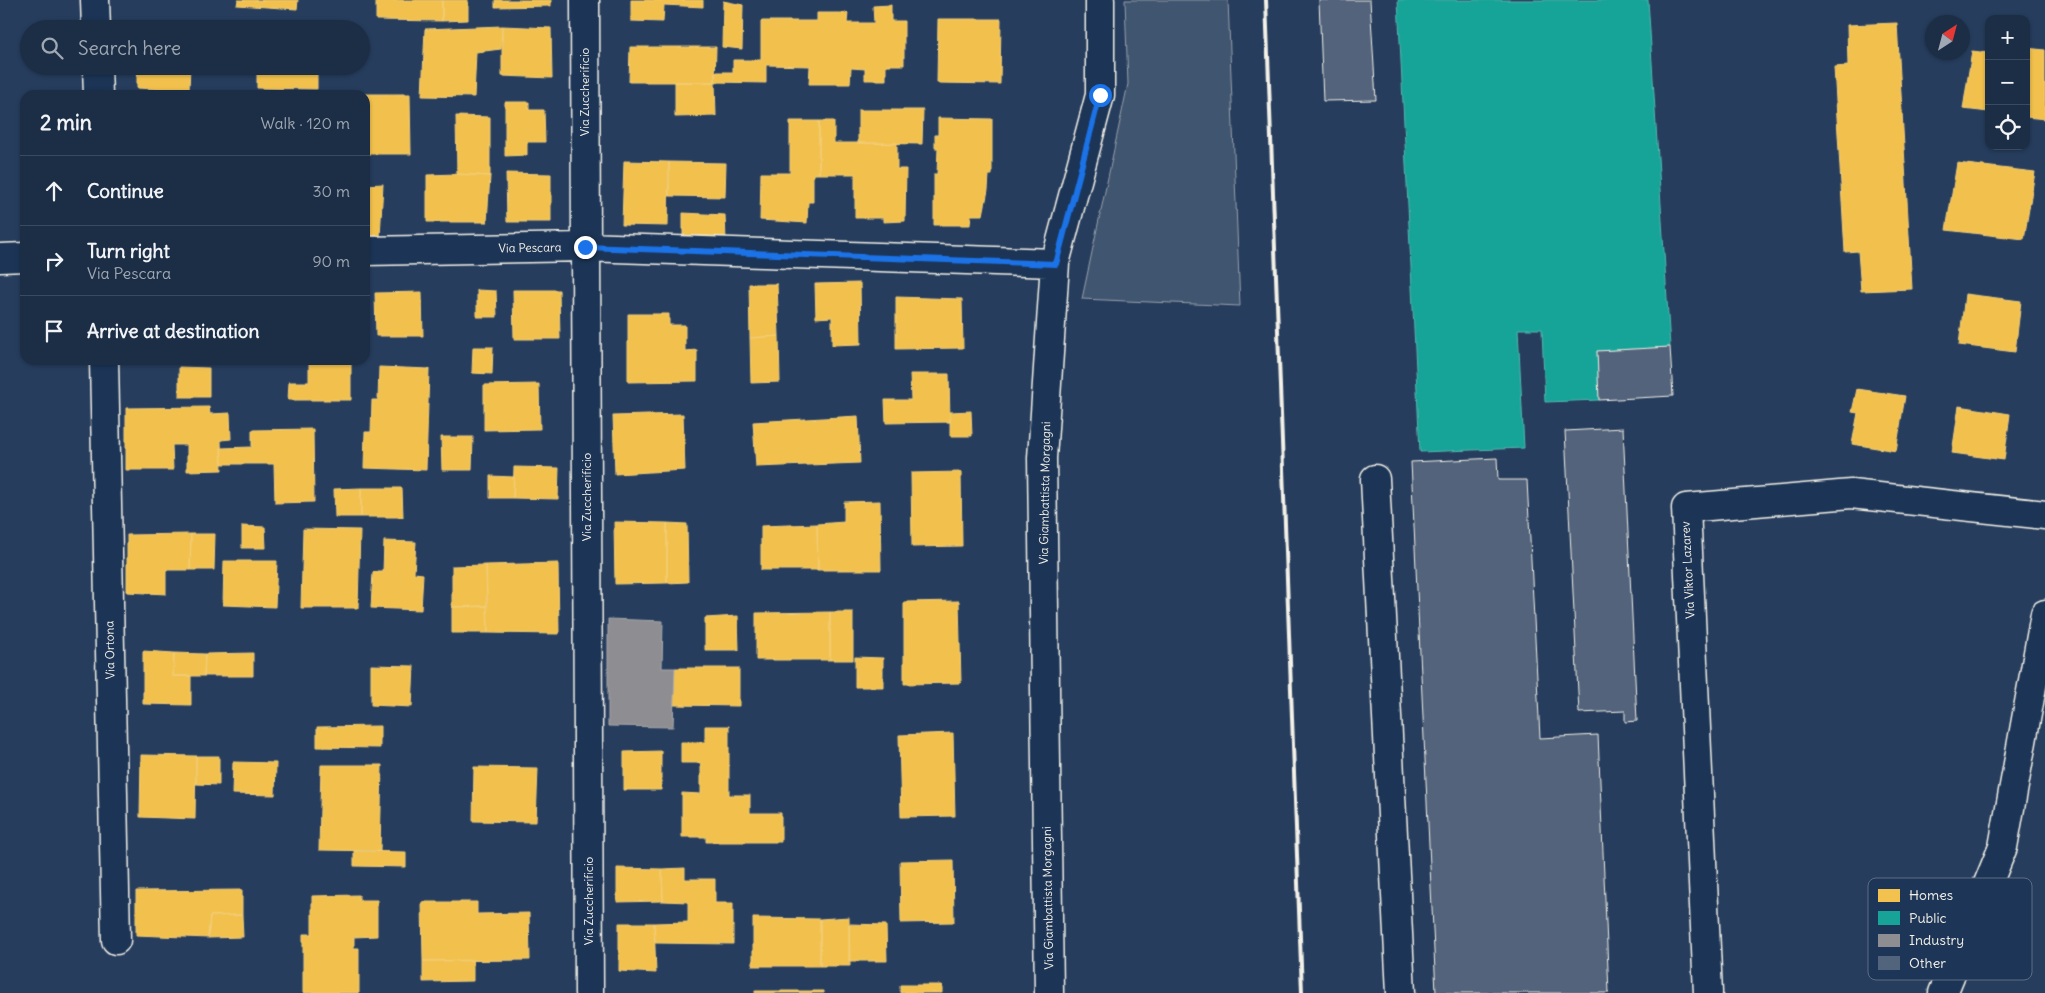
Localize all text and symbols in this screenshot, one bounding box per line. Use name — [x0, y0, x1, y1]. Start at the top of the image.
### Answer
north arrow — [1925, 15, 1970, 60]
map controls — [1985, 15, 2030, 150]
button: + — [1985, 15, 2030, 60]
search box — [20, 20, 370, 75]
icon: search — [38, 34, 66, 62]
text: Search here — [78, 36, 181, 60]
street label: Via Zuccherificio — [577, 47, 592, 136]
button: − — [1985, 60, 2030, 105]
route start — [1089, 84, 1112, 107]
button: locate — [1985, 105, 2030, 150]
text: 2 min — [40, 109, 92, 136]
text: Walk · 120 m — [260, 113, 350, 133]
icon: ahead — [40, 177, 68, 205]
text: Continue — [87, 179, 164, 203]
text: 30 m — [313, 181, 350, 201]
route end — [574, 236, 597, 259]
text: Turn right — [87, 239, 170, 263]
street label: Via Pescara — [498, 239, 562, 256]
icon: right — [40, 247, 68, 275]
text: 90 m — [312, 251, 350, 271]
text: Via Pescara — [87, 263, 171, 283]
icon: arrive — [40, 317, 68, 345]
text: Arrive at destination — [87, 319, 260, 343]
street label: Via Giambattista Morgagni — [1036, 421, 1053, 565]
street label: Via Zuccherificio — [579, 452, 594, 541]
street label: Via Viktor Lazarev — [1677, 521, 1698, 619]
street label: Via Ortona — [101, 620, 118, 679]
street label: Via Giambattista Morgagni — [1039, 826, 1056, 970]
street label: Via Zuccherificio — [581, 856, 596, 945]
legend — [1868, 878, 2032, 980]
text: Homes — [1909, 886, 1953, 904]
text: Public — [1909, 909, 1947, 927]
text: Industry — [1909, 931, 1964, 949]
text: Other — [1909, 954, 1946, 972]

